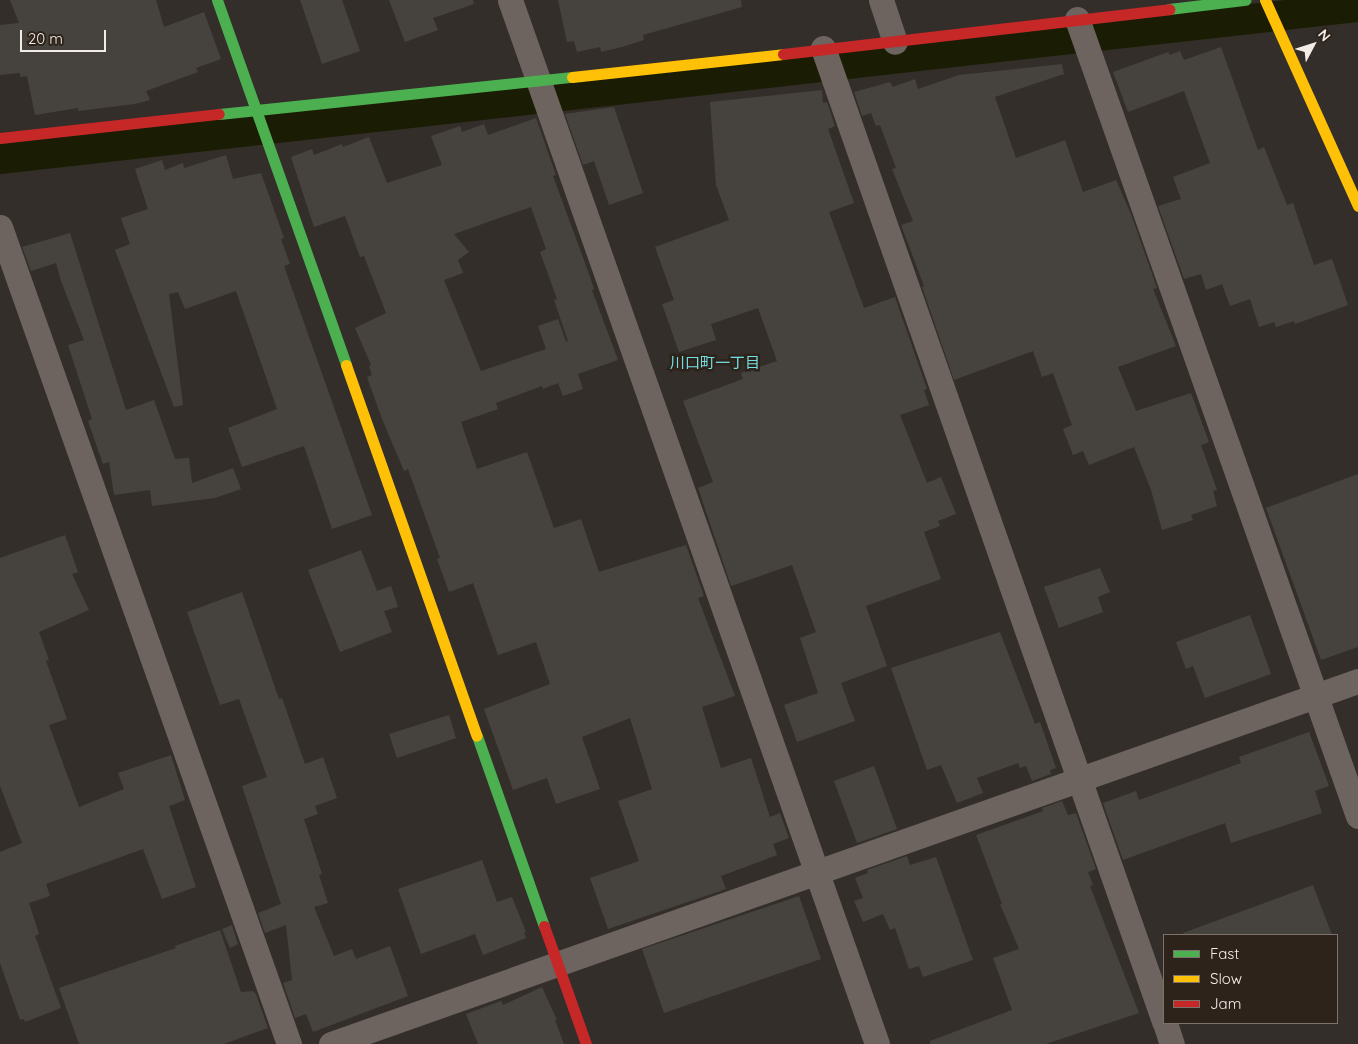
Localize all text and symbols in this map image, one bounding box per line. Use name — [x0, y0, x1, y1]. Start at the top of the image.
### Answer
scale bar — [22, 20, 109, 52]
north arrow — [1288, 20, 1338, 70]
text: N — [1314, 26, 1335, 45]
text: 20 m — [28, 29, 63, 48]
district label: 川口町一丁目 — [670, 354, 760, 372]
legend — [1163, 934, 1338, 1024]
text: Fast — [1210, 944, 1239, 963]
text: Slow — [1210, 969, 1242, 988]
text: Jam — [1210, 994, 1241, 1013]

